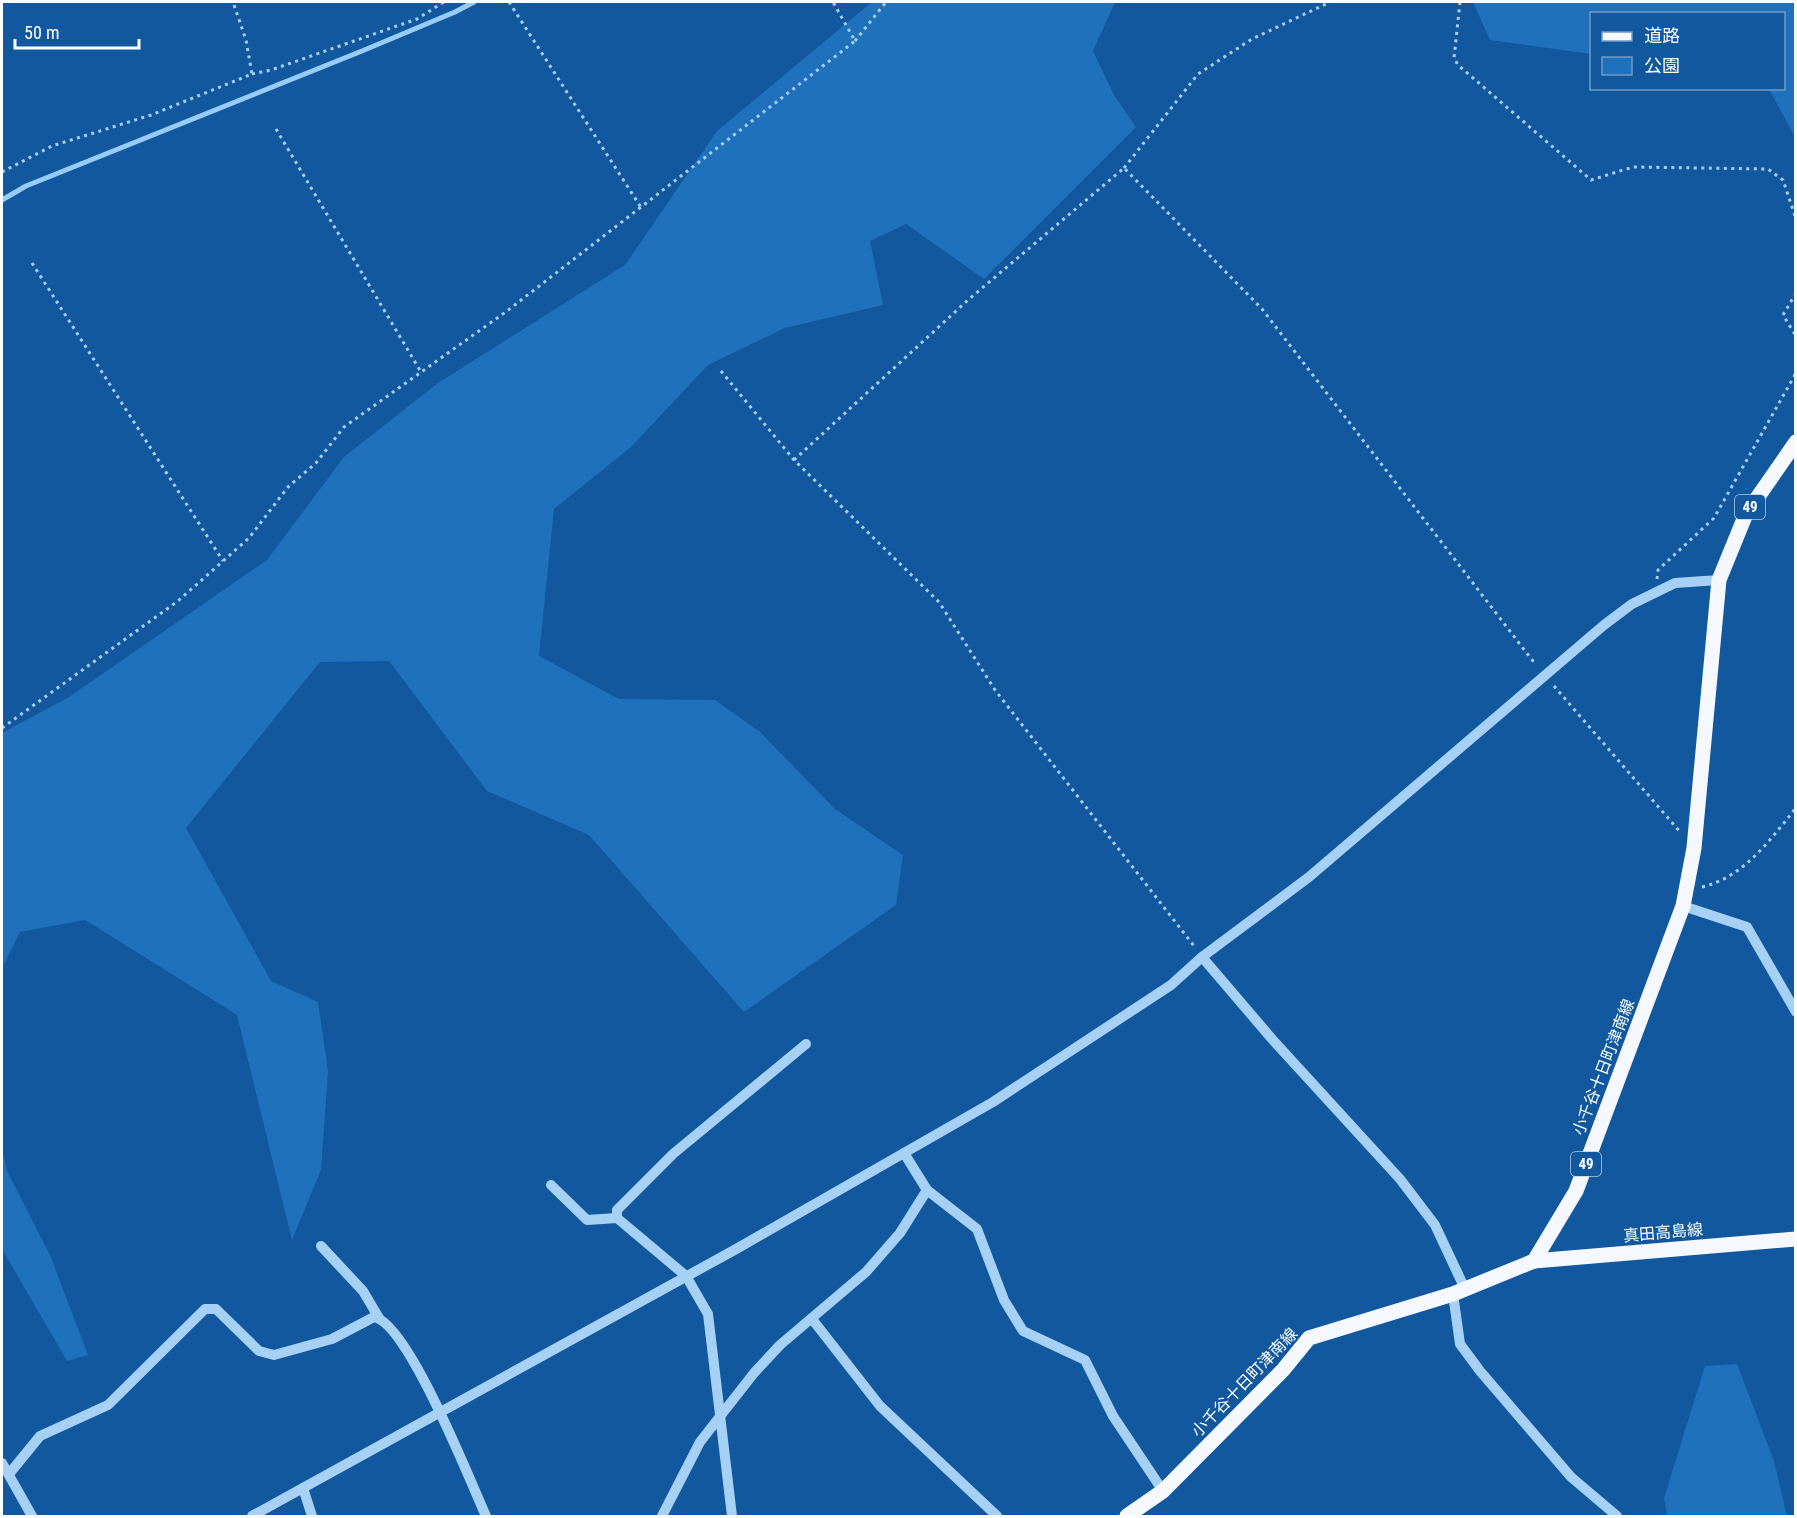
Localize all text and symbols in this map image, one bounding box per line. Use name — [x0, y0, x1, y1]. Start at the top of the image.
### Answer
scale bar — [15, 12, 140, 50]
legend — [1590, 12, 1785, 90]
text: 50 m — [24, 22, 59, 43]
text: 道路 — [1644, 25, 1680, 46]
text: 公園 — [1644, 55, 1680, 76]
road number: 49 — [1735, 495, 1765, 519]
street label: 小千谷十日町津南線 — [1569, 997, 1638, 1138]
road number: 49 — [1571, 1152, 1601, 1176]
street label: 真田高島線 — [1622, 1220, 1704, 1245]
street label: 小千谷十日町津南線 — [1188, 1324, 1301, 1441]

